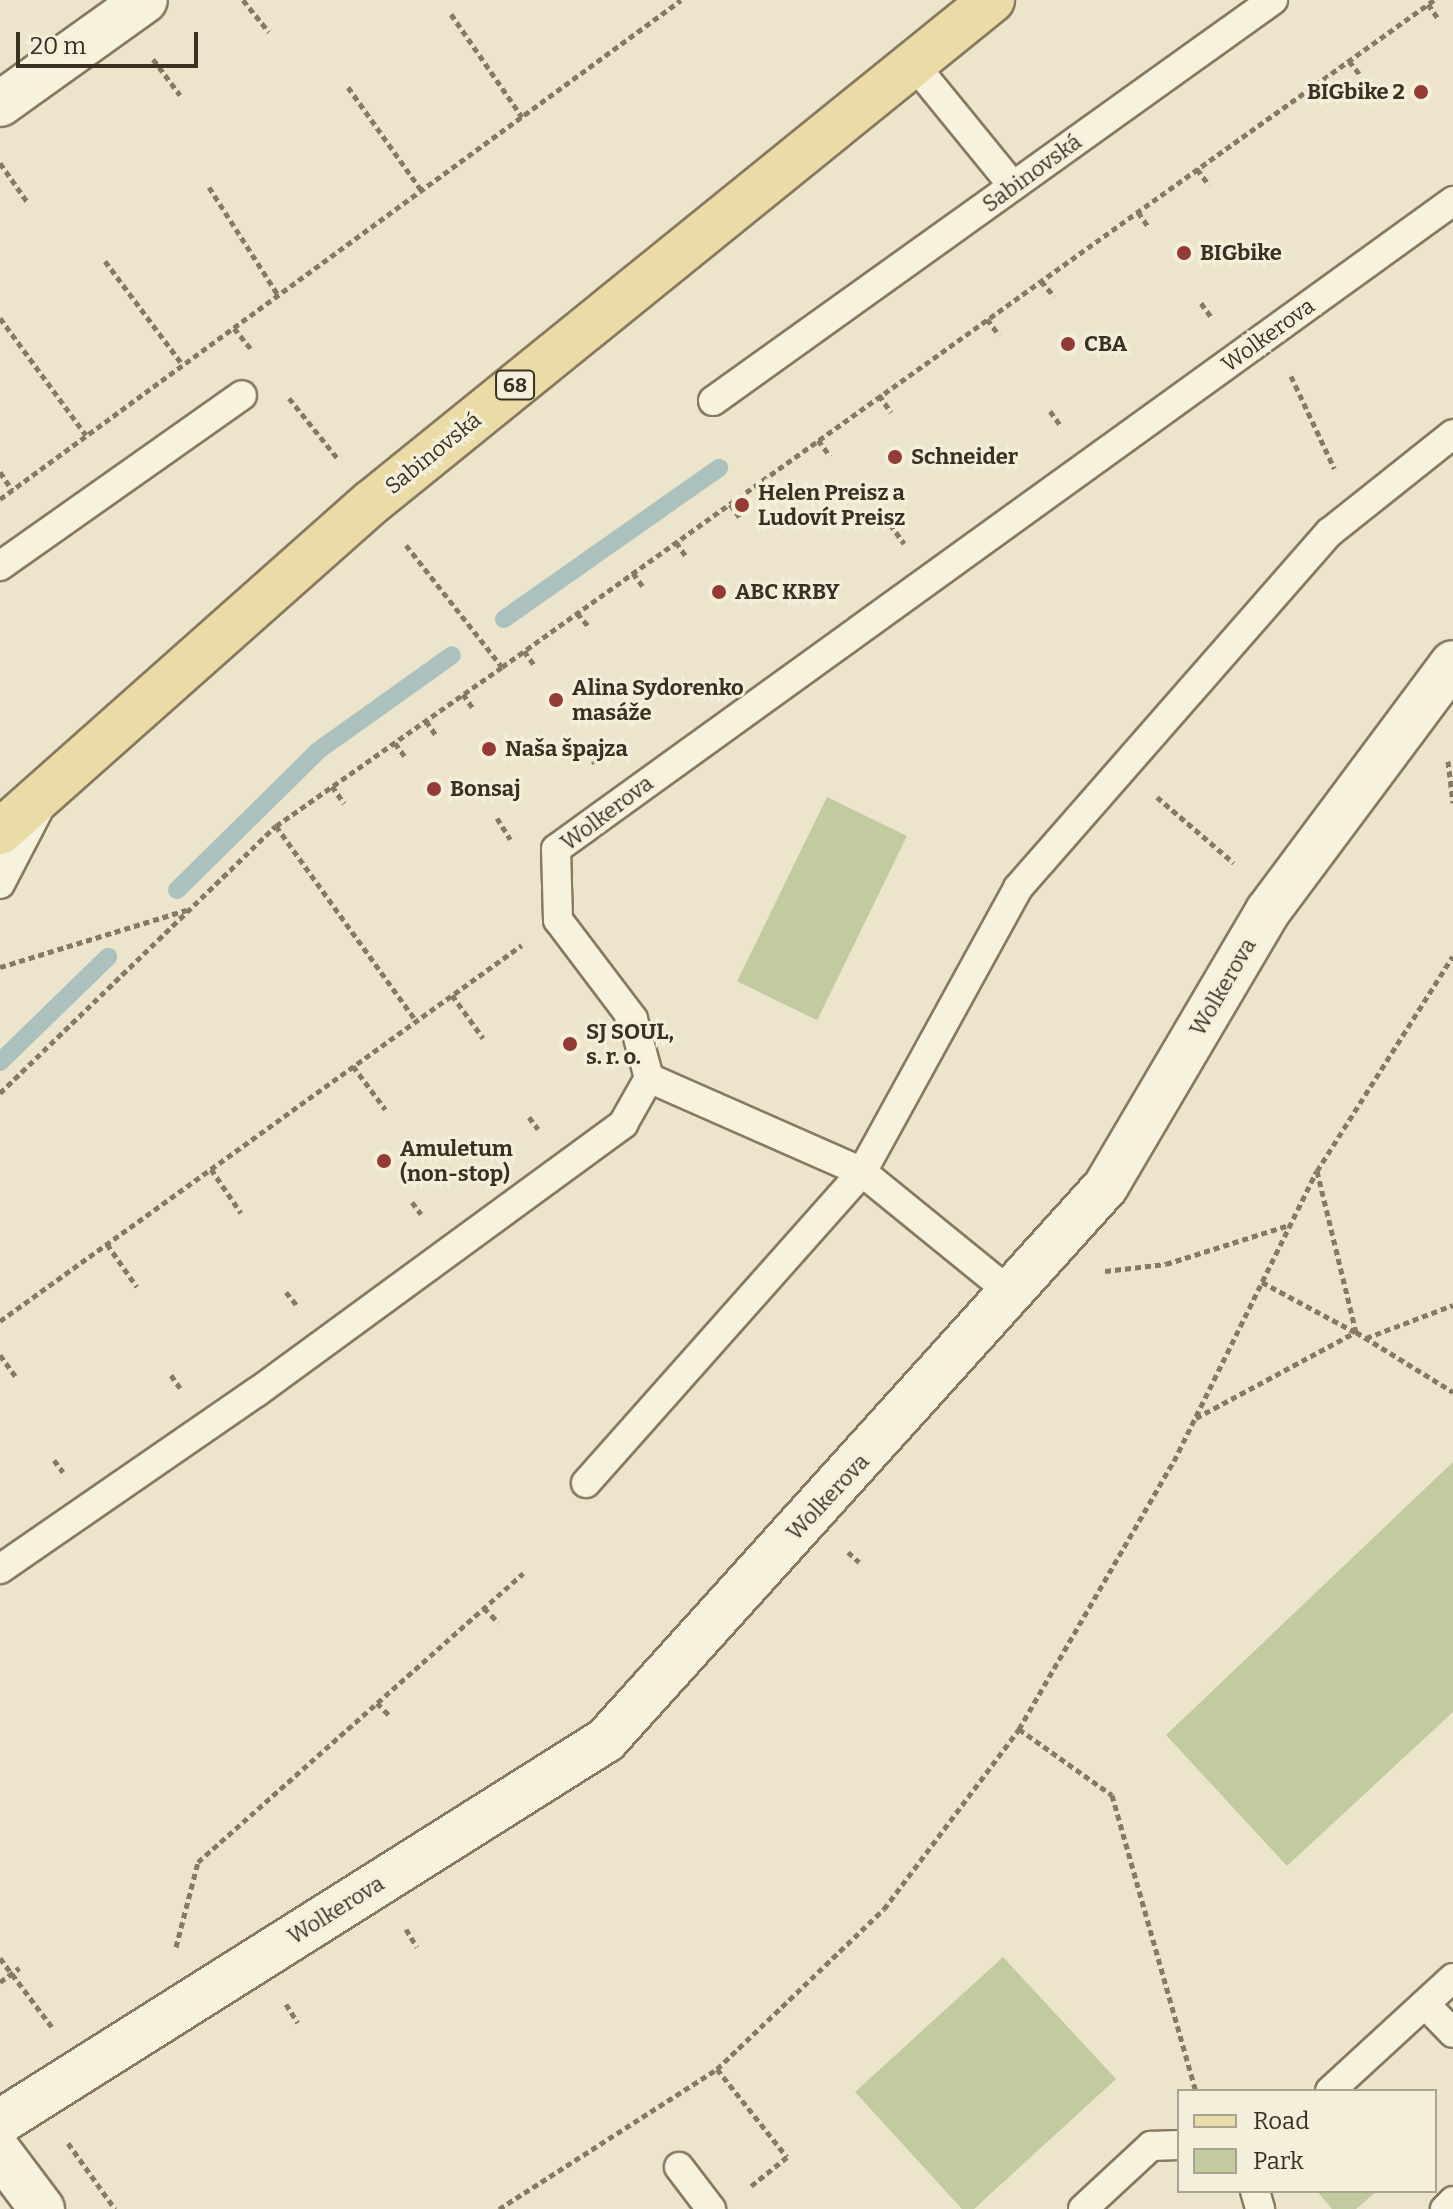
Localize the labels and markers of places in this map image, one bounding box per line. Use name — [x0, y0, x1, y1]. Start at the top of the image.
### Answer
place label: BIGbike 2 — [1307, 79, 1405, 105]
marker: BIGbike 2 — [1412, 83, 1430, 101]
place label: BIGbike — [1200, 240, 1282, 266]
marker: BIGbike — [1175, 244, 1193, 262]
place label: CBA — [1084, 331, 1127, 357]
marker: CBA — [1059, 335, 1077, 353]
place label: Schneider — [911, 444, 1018, 470]
marker: Schneider — [886, 448, 904, 466]
place label: Helen Preisz a Ludovít Preisz — [758, 479, 905, 530]
marker: Helen Preisz a Ludovít Preisz — [733, 496, 751, 514]
place label: ABC KRBY — [735, 579, 840, 605]
marker: ABC KRBY — [710, 583, 728, 601]
place label: Alina Sydorenko masáže — [572, 674, 744, 726]
marker: Alina Sydorenko masáže — [547, 691, 565, 709]
place label: Naša špajza — [505, 736, 628, 762]
marker: Naša špajza — [480, 740, 498, 758]
place label: Bonsaj — [450, 776, 521, 802]
marker: Bonsaj — [425, 780, 443, 798]
place label: SJ SOUL, s. r. o. — [586, 1018, 674, 1070]
marker: SJ SOUL, s. r. o. — [561, 1035, 579, 1053]
place label: Amuletum (non-stop) — [400, 1135, 513, 1186]
marker: Amuletum (non-stop) — [375, 1152, 393, 1170]

